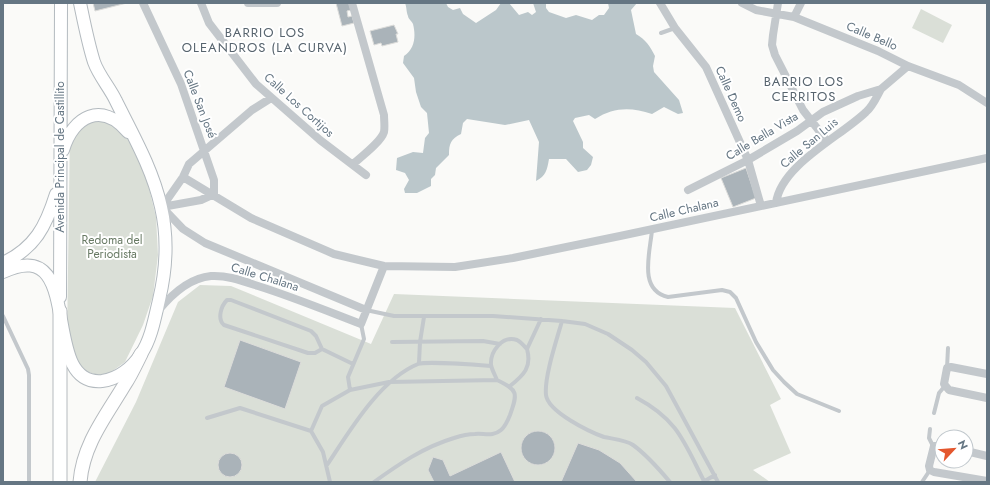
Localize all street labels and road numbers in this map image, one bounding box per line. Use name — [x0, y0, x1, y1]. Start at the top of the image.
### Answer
street label: Calle Bello — [844, 17, 901, 55]
street label: Calle Demo — [711, 63, 752, 125]
street label: Calle San José — [179, 67, 221, 141]
street label: Calle Los Cortijos — [260, 69, 338, 142]
street label: Avenida Principal de Castillito — [51, 81, 69, 233]
street label: Calle Bella Vista — [722, 107, 802, 165]
street label: Calle San Luis — [776, 113, 842, 173]
street label: Calle Chalana — [648, 193, 720, 227]
street label: Calle Chalana — [229, 258, 301, 296]

